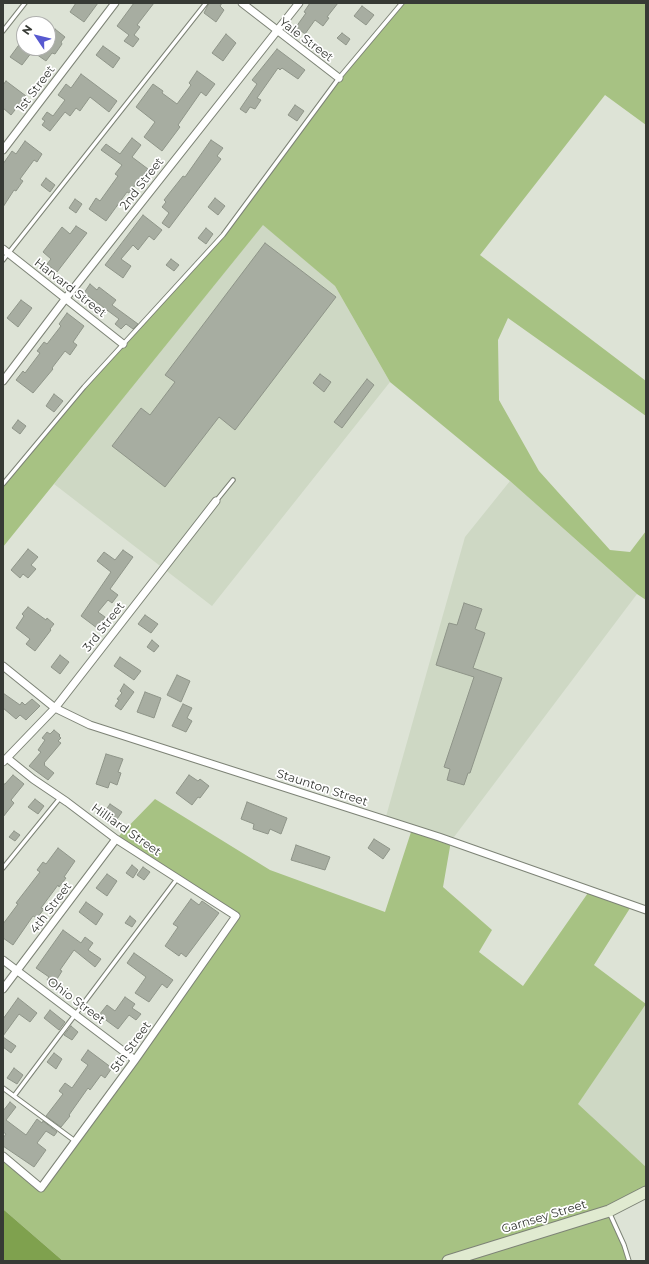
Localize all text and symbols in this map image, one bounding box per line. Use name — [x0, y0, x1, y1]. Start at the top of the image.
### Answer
street label: Yale Street — [276, 15, 336, 65]
north arrow — [16, 16, 56, 56]
text: N — [19, 22, 35, 37]
street label: 1st Street — [14, 63, 58, 115]
street label: 2nd Street — [117, 155, 167, 213]
street label: Harvard Street — [31, 255, 109, 321]
street label: 3rd Street — [80, 599, 128, 655]
street label: Staunton Street — [275, 766, 369, 810]
street label: Hilliard Street — [88, 801, 164, 859]
street label: 4th Street — [27, 880, 75, 936]
street label: Ohio Street — [44, 975, 108, 1027]
street label: 5th Street — [108, 1019, 154, 1075]
street label: Garnsey Street — [500, 1197, 588, 1237]

